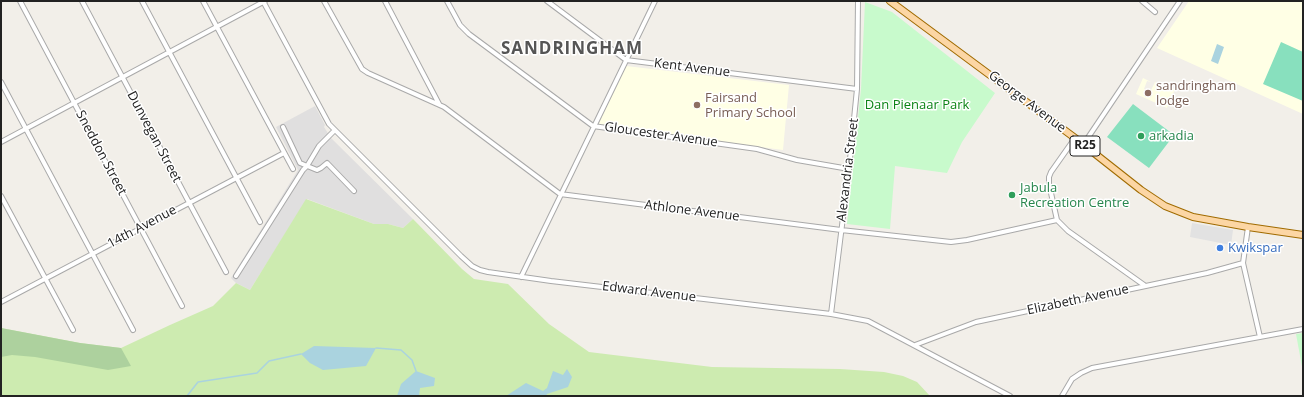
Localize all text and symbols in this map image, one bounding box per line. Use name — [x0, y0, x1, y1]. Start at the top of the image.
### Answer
district label: SANDRINGHAM — [501, 39, 643, 59]
street label: Kent Avenue — [653, 56, 731, 80]
street label: George Avenue — [985, 68, 1069, 136]
place label: sandringham lodge — [1156, 78, 1236, 109]
marker: sandringham lodge — [1143, 88, 1153, 98]
street label: Dunvegan Street — [123, 89, 185, 185]
place label: Fairsand Primary School — [705, 90, 796, 121]
park label: Dan Pienaar Park — [865, 97, 969, 113]
marker: Fairsand Primary School — [692, 100, 702, 110]
street label: Sneddon Street — [72, 108, 130, 198]
street label: Alexandria Street — [834, 117, 862, 223]
street label: Gloucester Avenue — [603, 119, 719, 151]
place label: arkadia — [1149, 128, 1194, 144]
marker: arkadia — [1136, 131, 1146, 141]
road number: R25 — [1070, 136, 1100, 156]
place label: Jabula Recreation Centre — [1020, 180, 1129, 211]
marker: Jabula Recreation Centre — [1007, 190, 1017, 200]
street label: Athlone Avenue — [643, 197, 741, 225]
street label: 14th Avenue — [105, 202, 179, 252]
place label: Kwikspar — [1228, 240, 1283, 256]
marker: Kwikspar — [1215, 243, 1225, 253]
street label: Edward Avenue — [601, 279, 697, 305]
street label: Elizabeth Avenue — [1026, 282, 1130, 318]

